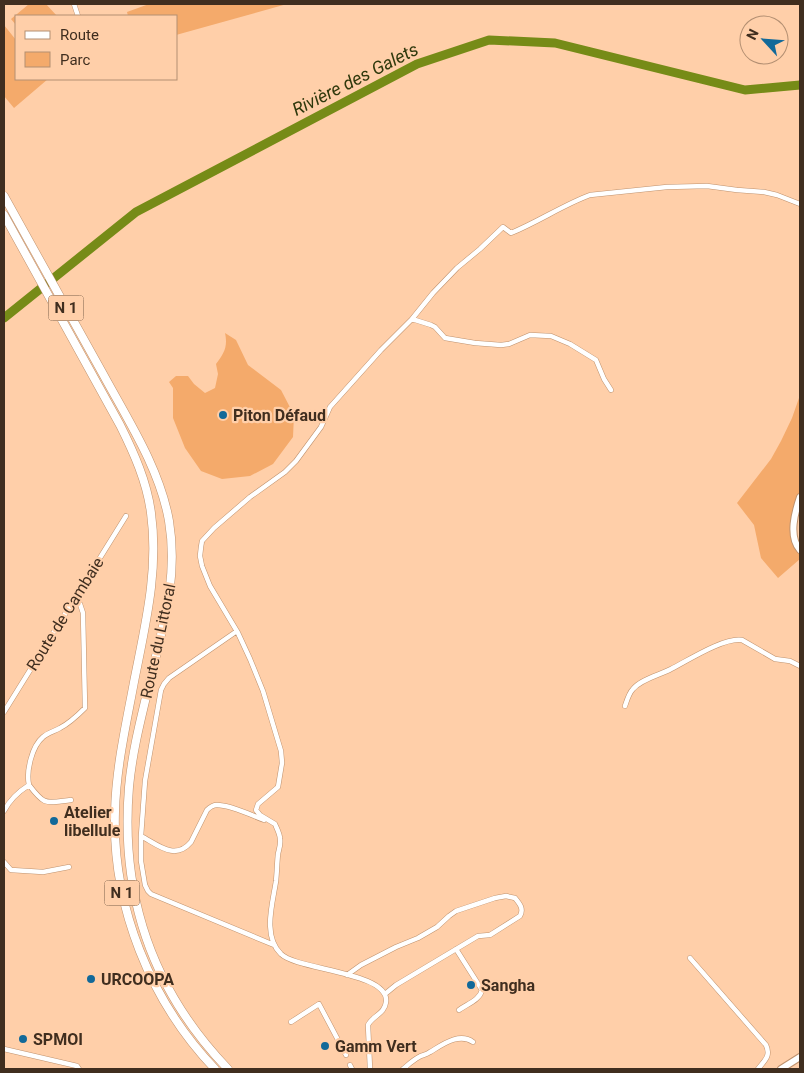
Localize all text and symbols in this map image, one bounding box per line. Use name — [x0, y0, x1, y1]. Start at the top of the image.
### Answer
legend — [15, 15, 178, 80]
north arrow — [739, 15, 789, 65]
text: Route — [60, 26, 99, 44]
text: N — [743, 26, 762, 42]
water label: Rivière des Galets — [289, 38, 421, 120]
text: Parc — [60, 51, 90, 69]
road number: N 1 — [48, 296, 84, 320]
place label: Piton Défaud — [233, 406, 326, 425]
marker: Piton Défaud — [217, 409, 229, 421]
street label: Route de Cambaie — [22, 554, 108, 674]
street label: Route du Littoral — [137, 582, 179, 700]
place label: Atelier libellule — [64, 803, 121, 840]
marker: Atelier libellule — [48, 815, 60, 827]
road number: N 1 — [104, 880, 140, 906]
place label: URCOOPA — [101, 970, 174, 989]
marker: URCOOPA — [85, 973, 97, 985]
place label: Sangha — [481, 976, 535, 995]
marker: Sangha — [465, 979, 477, 991]
place label: SPMOI — [33, 1030, 83, 1049]
marker: SPMOI — [17, 1033, 29, 1045]
place label: Gamm Vert — [335, 1037, 417, 1056]
marker: Gamm Vert — [319, 1040, 331, 1052]

